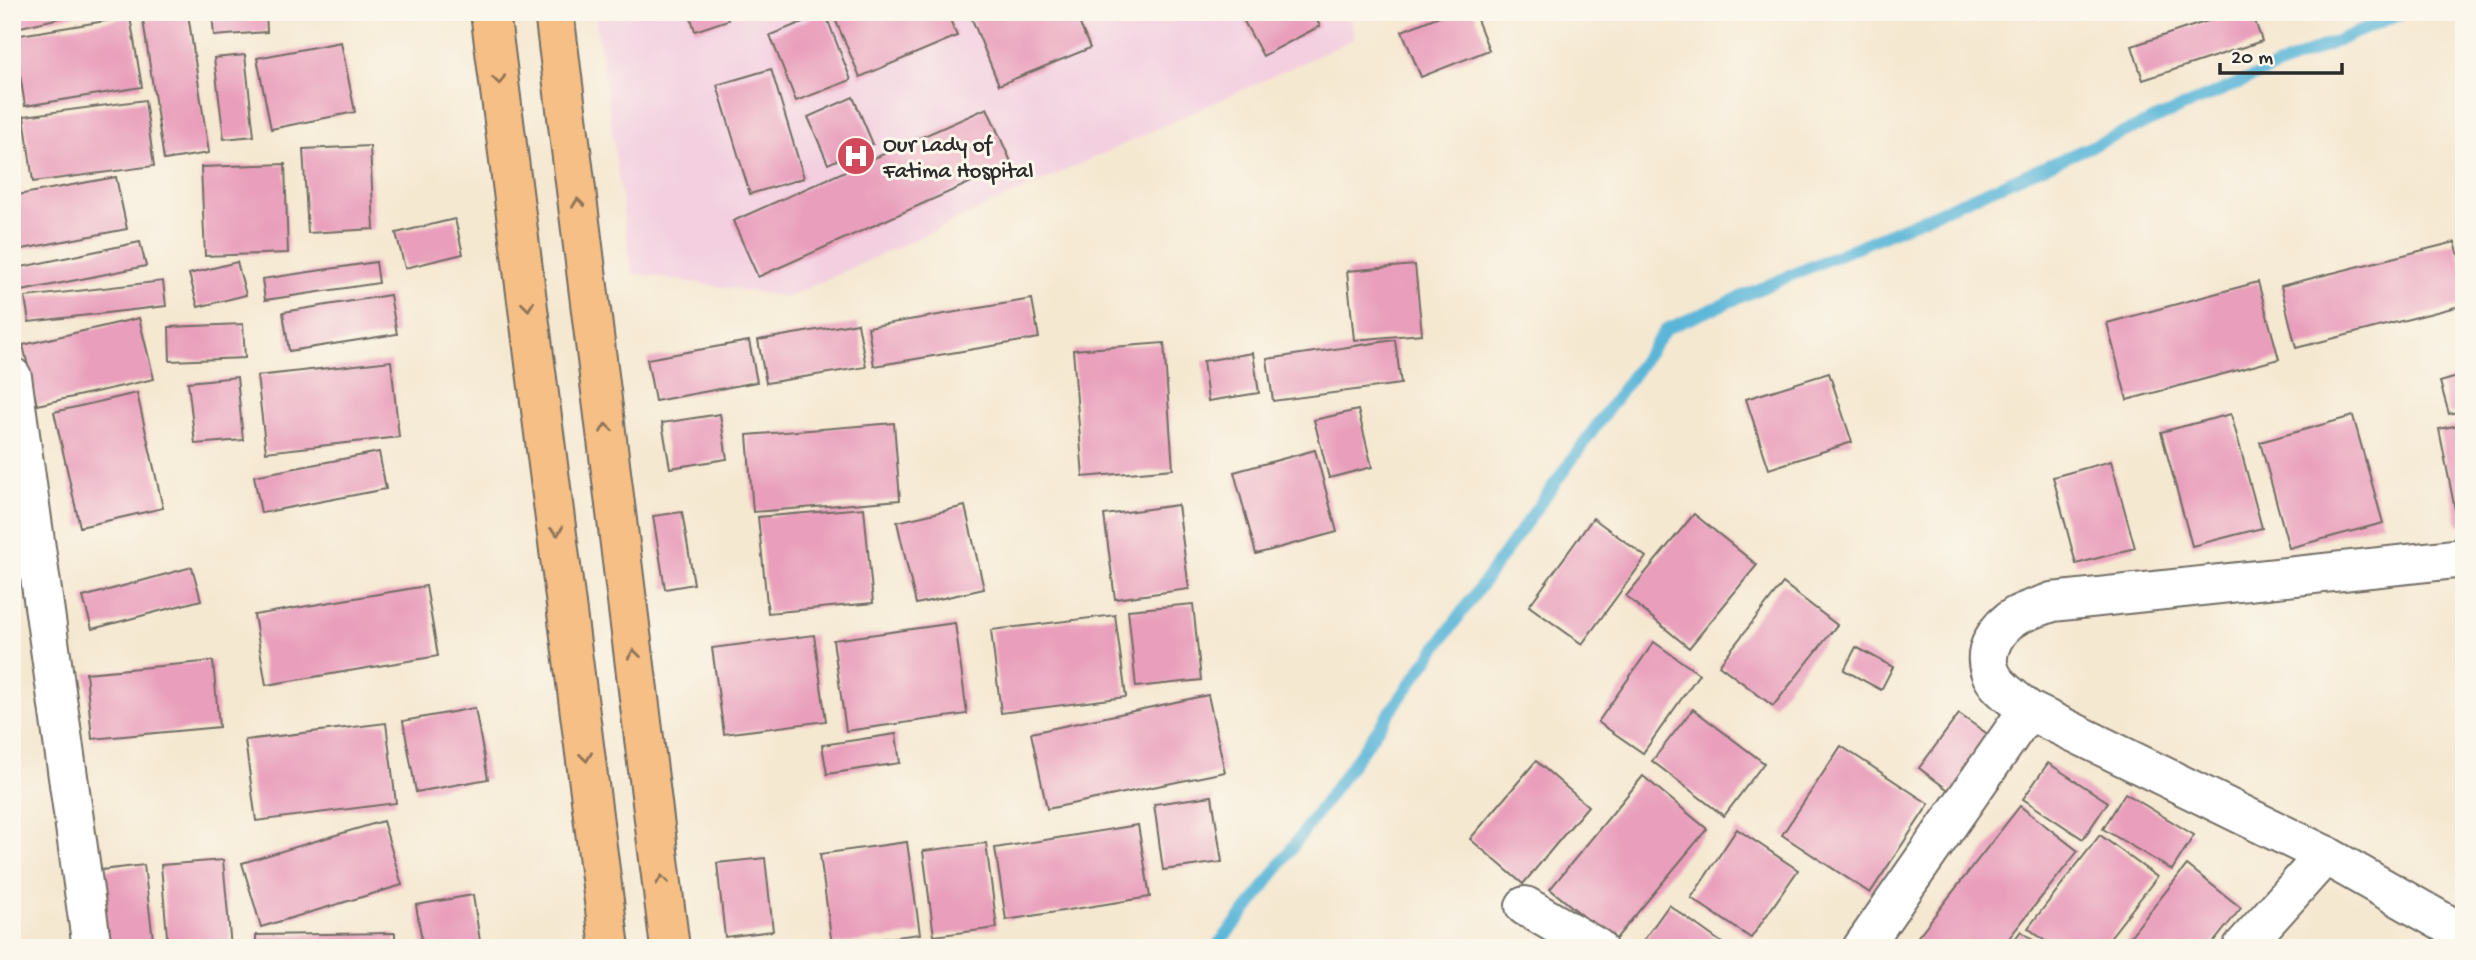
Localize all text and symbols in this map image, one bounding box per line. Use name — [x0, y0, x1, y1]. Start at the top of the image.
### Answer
scale bar — [2220, 32, 2343, 76]
text: 20 m — [2231, 47, 2273, 72]
one-way arrow — [491, 74, 506, 86]
place label: Our Lady of Fatima Hospital — [882, 133, 1034, 186]
hospital icon: Our Lady of Fatima Hospital — [835, 135, 877, 177]
one-way arrow — [571, 197, 586, 209]
one-way arrow — [521, 300, 536, 311]
one-way arrow — [598, 423, 613, 434]
one-way arrow — [549, 525, 564, 537]
one-way arrow — [626, 648, 641, 660]
one-way arrow — [578, 751, 593, 763]
one-way arrow — [654, 874, 669, 886]

